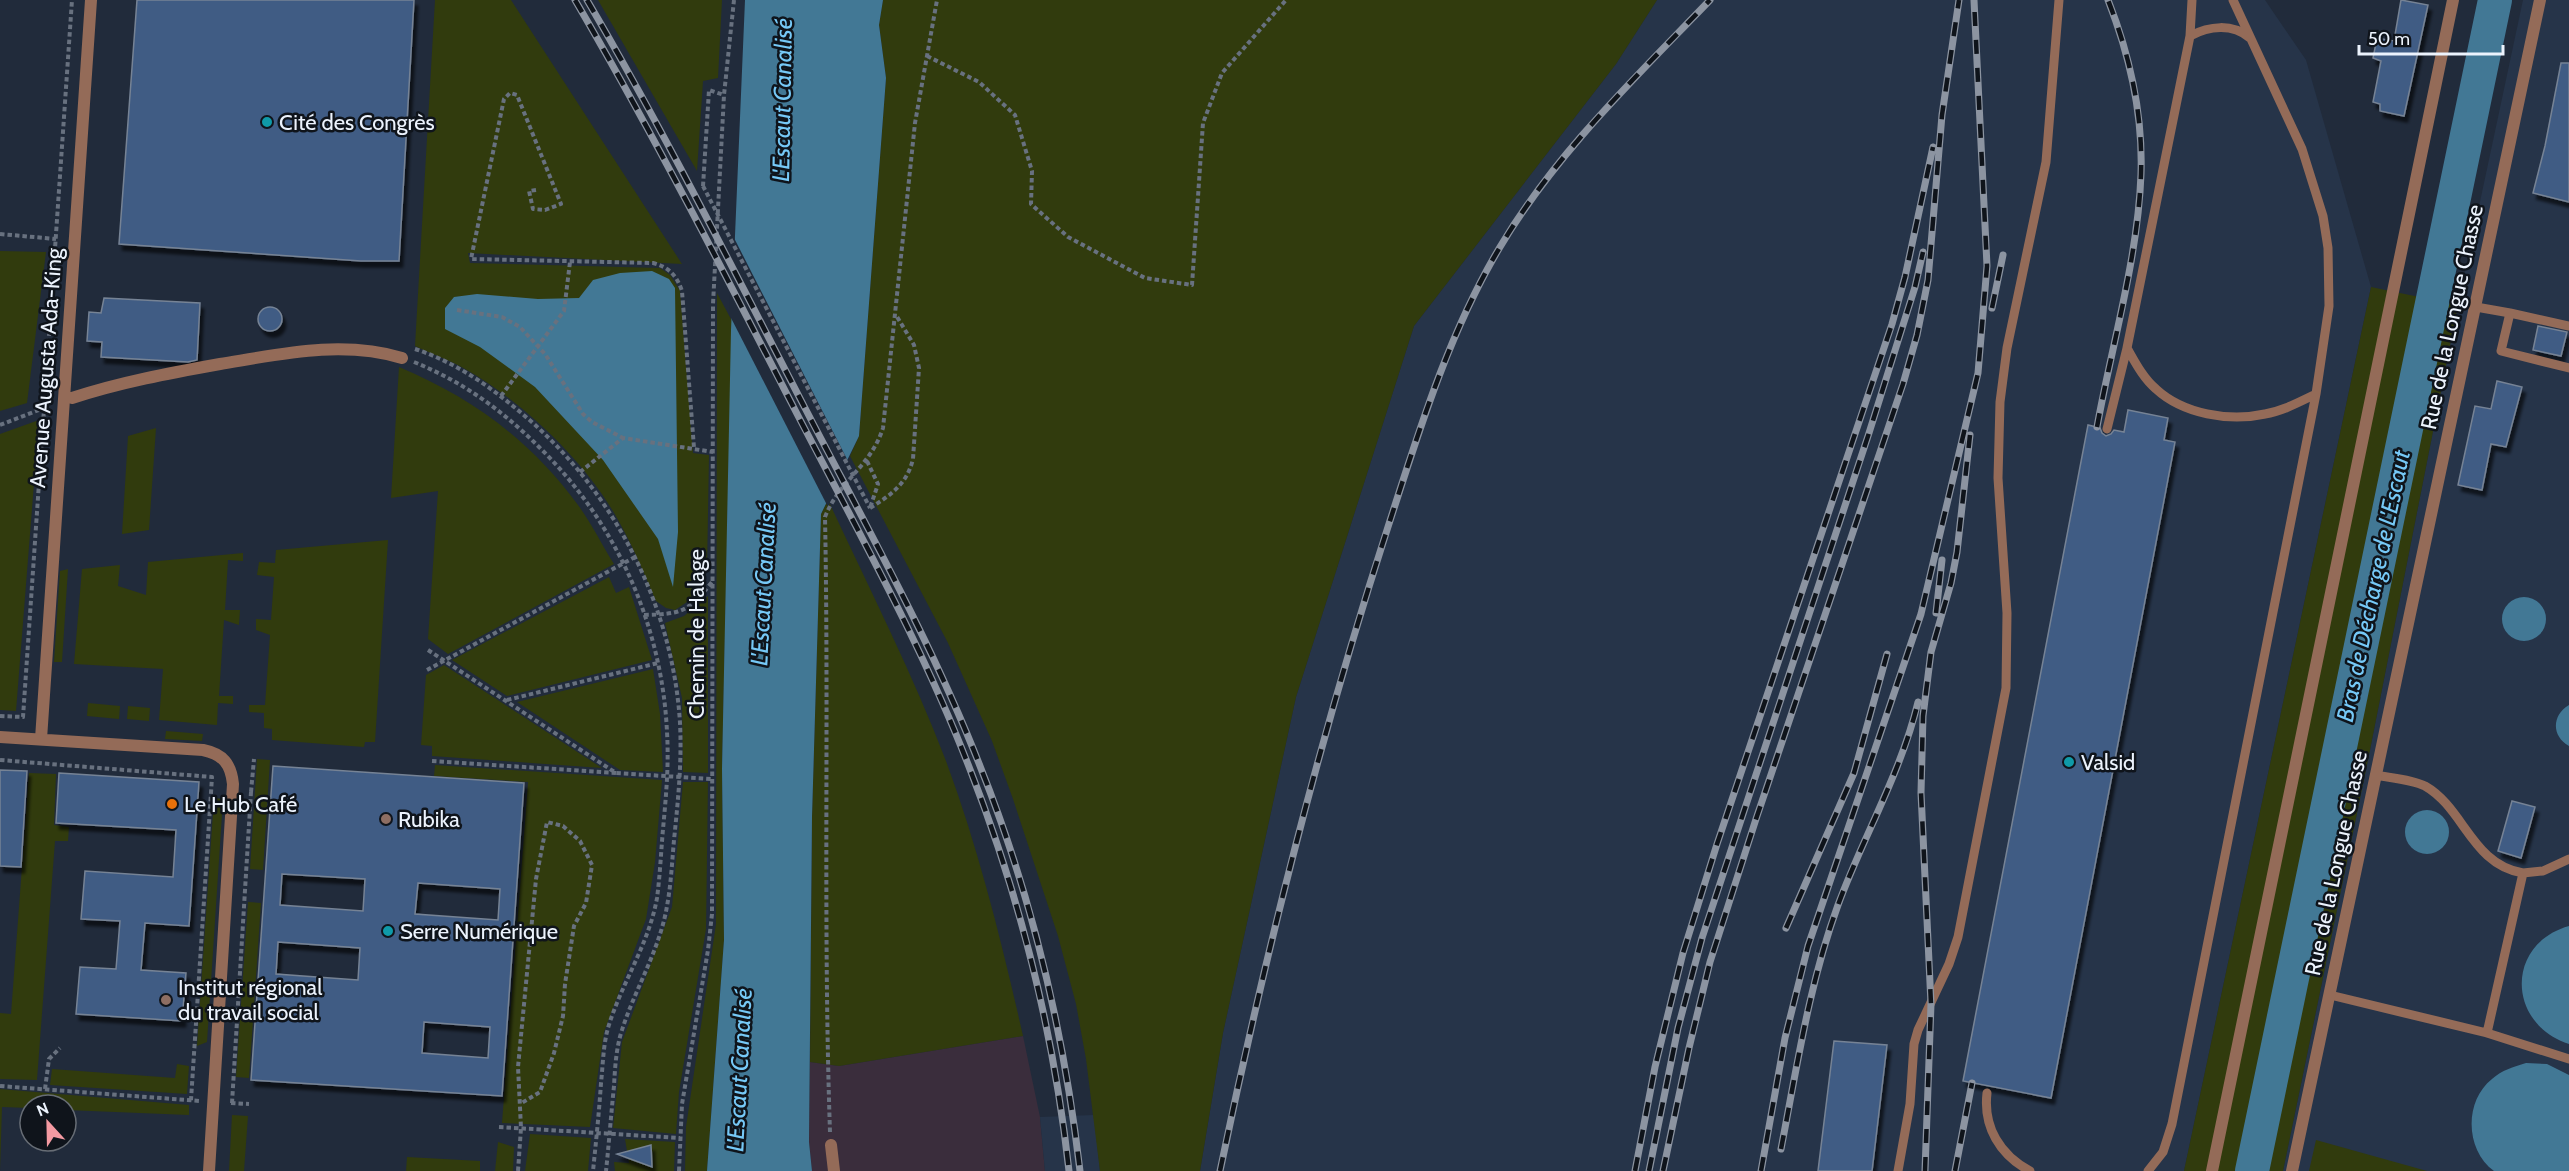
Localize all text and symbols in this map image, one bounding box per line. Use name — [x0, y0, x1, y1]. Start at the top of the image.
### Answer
water label: L'Escaut Canalisé — [766, 18, 798, 182]
scale bar — [2359, 18, 2503, 56]
text: 50 m — [2368, 28, 2410, 50]
place label: Cité des Congrès — [279, 109, 435, 136]
marker: Cité des Congrès — [260, 115, 274, 129]
street label: Rue de la Longue Chasse — [2415, 202, 2489, 432]
street label: Avenue Augusta Ada-King — [24, 246, 68, 489]
water label: Bras de Décharge de L'Escaut — [2330, 447, 2416, 724]
water label: L'Escaut Canalisé — [744, 502, 782, 666]
street label: Chemin de Halage — [683, 549, 710, 719]
street label: Rue de la Longue Chasse — [2299, 748, 2373, 978]
place label: Valsid — [2081, 749, 2135, 776]
marker: Valsid — [2062, 755, 2076, 769]
place label: Le Hub Café — [184, 791, 297, 818]
marker: Le Hub Café — [165, 797, 179, 811]
place label: Rubika — [398, 806, 460, 833]
marker: Rubika — [379, 812, 393, 826]
place label: Serre Numérique — [400, 918, 558, 945]
marker: Serre Numérique — [381, 924, 395, 938]
place label: Institut régional du travail social — [178, 974, 323, 1026]
water label: L'Escaut Canalisé — [720, 988, 758, 1152]
marker: Institut régional du travail social — [159, 993, 173, 1007]
north arrow — [18, 1093, 78, 1153]
text: N — [34, 1099, 51, 1120]

